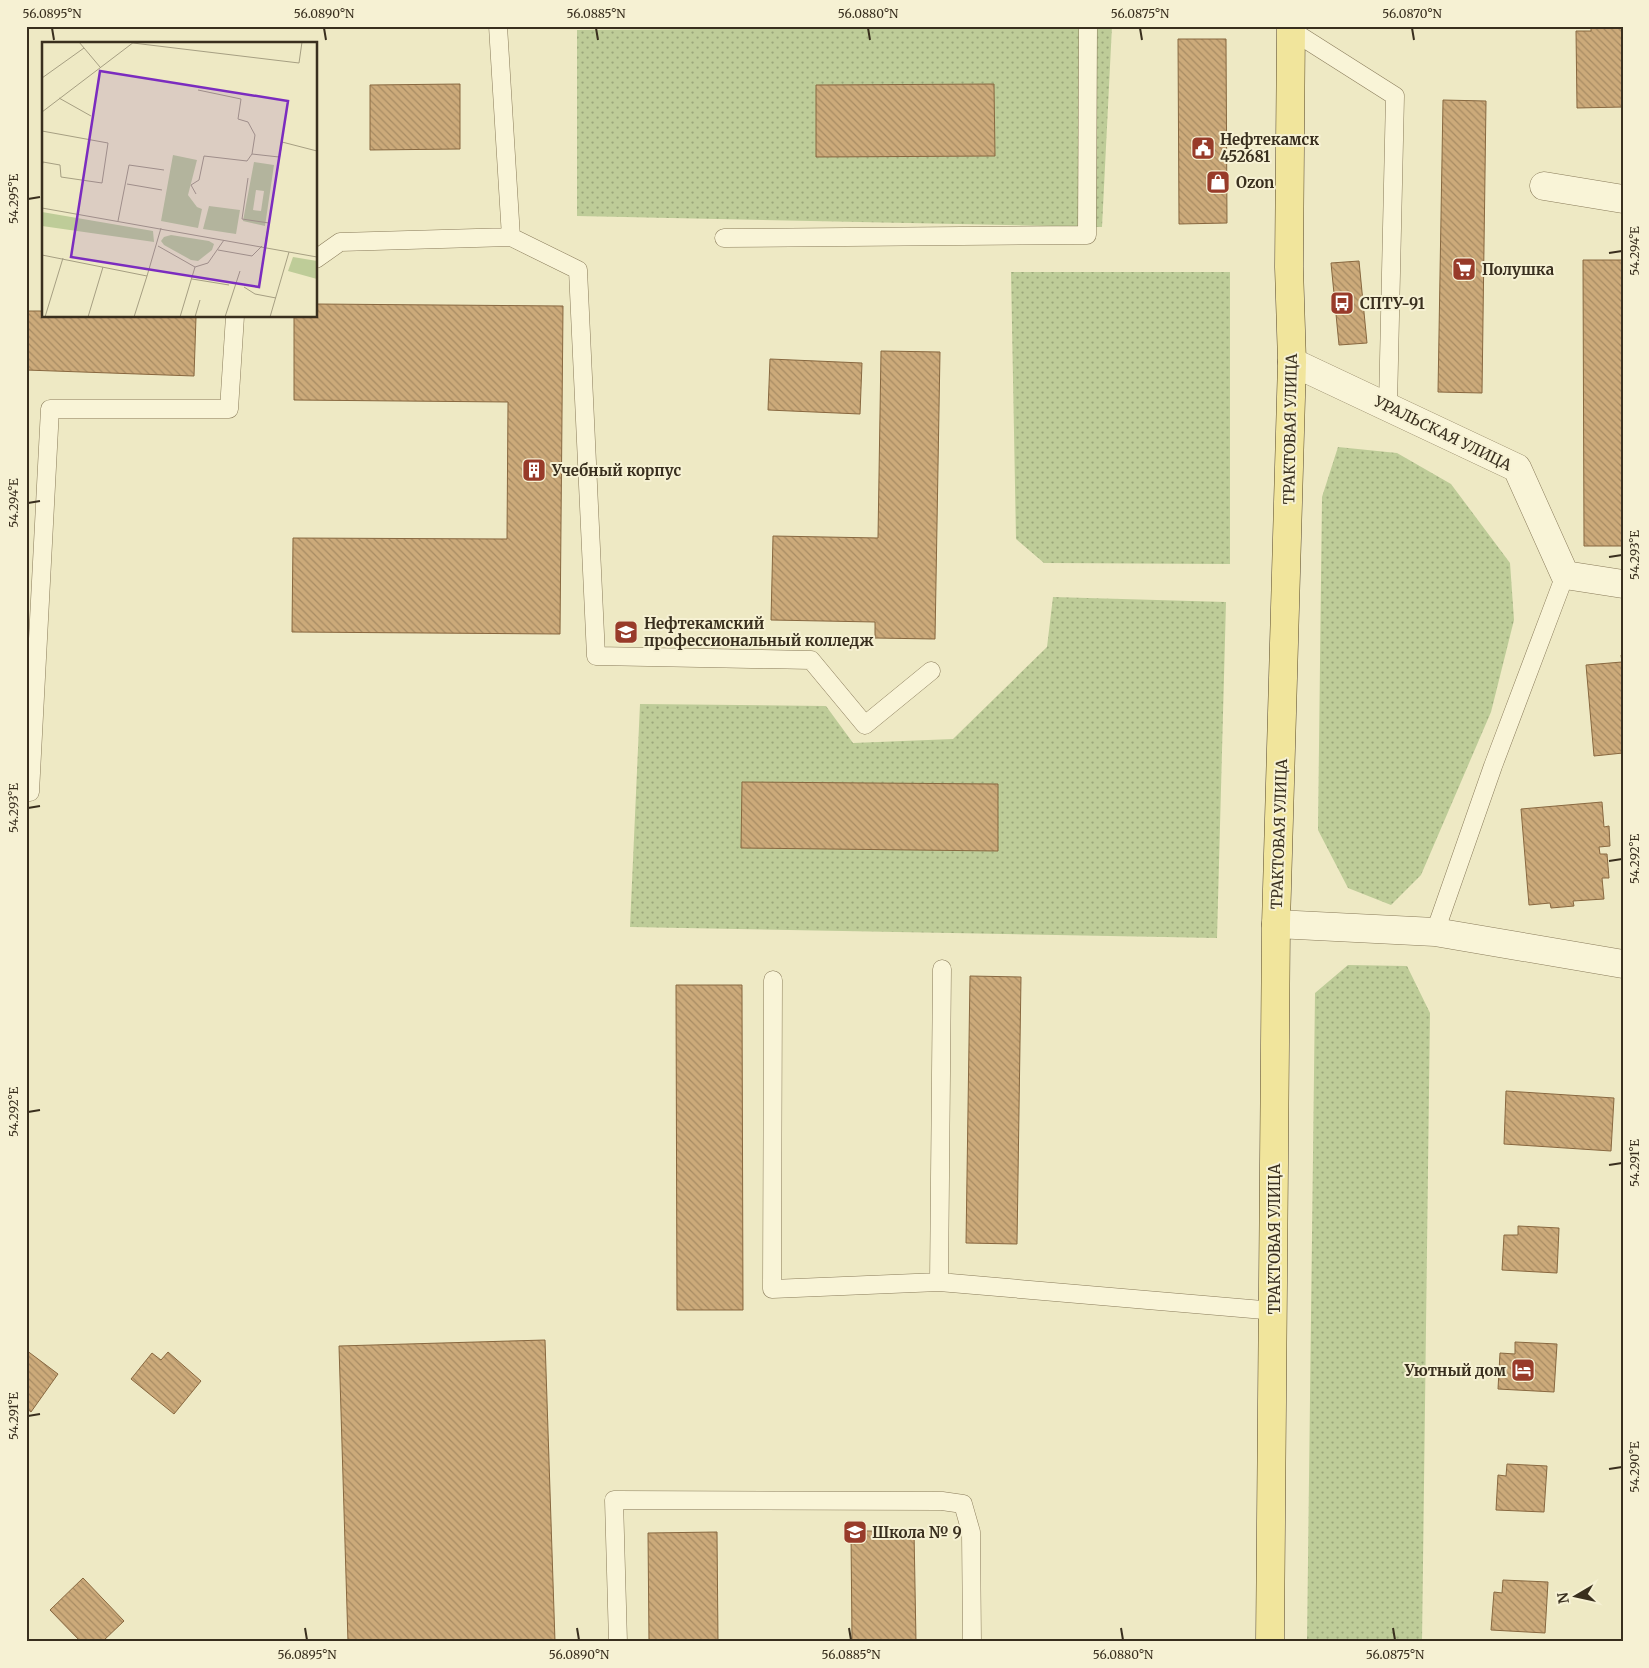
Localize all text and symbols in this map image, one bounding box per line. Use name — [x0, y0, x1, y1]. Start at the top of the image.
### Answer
text: 56.0895°N — [22, 6, 82, 21]
text: 56.0890°N — [294, 6, 355, 21]
text: 56.0885°N — [567, 6, 626, 21]
text: 56.0880°N — [838, 6, 899, 21]
text: 56.0875°N — [1111, 6, 1170, 21]
text: 56.0870°N — [1382, 6, 1442, 21]
inset map — [42, 42, 318, 318]
place label: Нефтекамск 452681 — [1220, 130, 1319, 166]
public building icon: Нефтекамск 452681 — [1190, 135, 1216, 161]
shop icon: Ozon — [1205, 169, 1231, 195]
place label: Ozon — [1236, 173, 1274, 192]
text: 54.295°E — [6, 174, 21, 224]
text: 54.294°E — [1627, 226, 1642, 276]
supermarket icon: Полушка — [1451, 256, 1477, 282]
place label: Полушка — [1482, 260, 1555, 279]
bus stop icon: СПТУ-91 — [1329, 290, 1355, 316]
place label: СПТУ-91 — [1360, 294, 1425, 313]
street label: ТРАКТОВАЯ УЛИЦА — [1279, 353, 1301, 504]
street label: УРАЛЬСКАЯ УЛИЦА — [1370, 391, 1515, 475]
building icon: Учебный корпус — [521, 457, 547, 483]
place label: Учебный корпус — [551, 461, 681, 480]
text: 54.294°E — [6, 478, 21, 528]
text: 54.293°E — [1627, 530, 1642, 580]
place label: Нефтекамский профессиональный колледж — [644, 614, 874, 650]
school or university icon: Нефтекамский профессиональный колледж — [613, 619, 639, 645]
street label: ТРАКТОВАЯ УЛИЦА — [1267, 758, 1291, 910]
text: 54.293°E — [6, 783, 21, 833]
text: 54.292°E — [1627, 834, 1642, 884]
text: 54.292°E — [6, 1087, 21, 1137]
text: 54.291°E — [1627, 1139, 1642, 1187]
street label: ТРАКТОВАЯ УЛИЦА — [1265, 1163, 1284, 1314]
hotel icon: Уютный дом — [1510, 1357, 1536, 1383]
place label: Уютный дом — [1404, 1361, 1506, 1380]
text: 54.291°E — [6, 1392, 21, 1440]
text: 54.290°E — [1627, 1441, 1642, 1493]
school or university icon: Школа № 9 — [842, 1519, 868, 1545]
place label: Школа № 9 — [872, 1523, 962, 1542]
north arrow — [1552, 1570, 1602, 1620]
text: N — [1553, 1591, 1573, 1605]
text: 56.0895°N — [277, 1647, 337, 1662]
text: 56.0890°N — [549, 1647, 610, 1662]
text: 56.0885°N — [822, 1647, 881, 1662]
text: 56.0880°N — [1093, 1647, 1154, 1662]
text: 56.0875°N — [1366, 1647, 1425, 1662]

